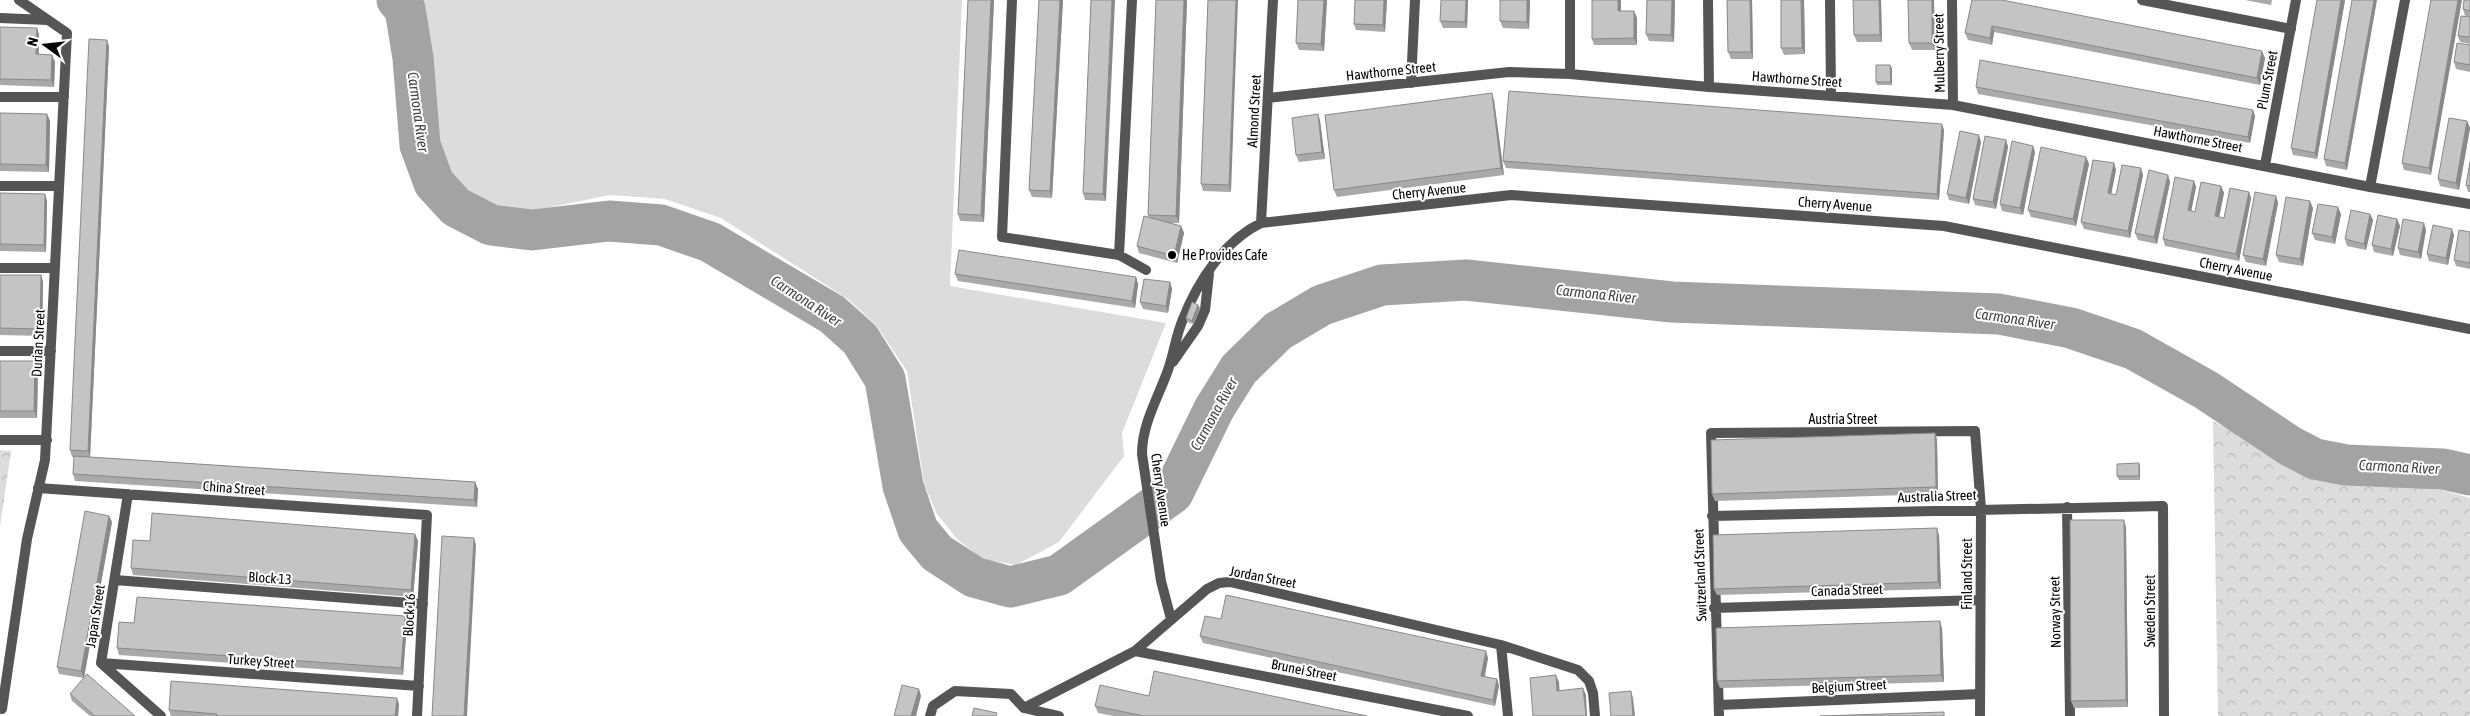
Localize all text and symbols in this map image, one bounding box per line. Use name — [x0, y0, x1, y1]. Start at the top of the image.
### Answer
street label: Mulberry Street — [1930, 13, 1948, 93]
north arrow — [20, 20, 70, 70]
text: N — [24, 36, 41, 48]
street label: Plum Street — [2253, 49, 2281, 111]
street label: Hawthorne Street — [1345, 58, 1437, 84]
street label: Hawthorne Street — [1751, 68, 1843, 90]
water label: Carmona River — [404, 71, 433, 154]
street label: Almond Street — [1244, 74, 1264, 148]
street label: Hawthorne Street — [2152, 123, 2244, 155]
street label: Cherry Avenue — [1391, 179, 1467, 203]
street label: Cherry Avenue — [1797, 193, 1873, 215]
place label: He Provides Cafe — [1182, 247, 1268, 263]
marker: He Provides Cafe — [1166, 249, 1178, 261]
street label: Cherry Avenue — [2198, 254, 2274, 284]
water label: Carmona River — [768, 272, 845, 330]
water label: Carmona River — [1555, 281, 1638, 306]
water label: Carmona River — [1974, 304, 2057, 333]
street label: Durian Street — [28, 309, 48, 377]
water label: Carmona River — [1187, 374, 1241, 453]
street label: Austria Street — [1808, 411, 1878, 427]
street label: Cherry Avenue — [1148, 452, 1174, 528]
water label: Carmona River — [2358, 456, 2440, 477]
street label: China Street — [202, 478, 266, 498]
street label: Australia Street — [1897, 487, 1977, 505]
street label: Switzerland Street — [1690, 528, 1710, 622]
street label: Finland Street — [1959, 538, 1975, 610]
street label: Jordan Street — [1228, 563, 1298, 591]
street label: Block 13 — [248, 569, 292, 587]
street label: Sweden Street — [2142, 575, 2158, 647]
street label: Norway Street — [2046, 576, 2064, 648]
street label: Canada Street — [1811, 581, 1883, 599]
street label: Japan Street — [82, 583, 108, 649]
street label: Block 16 — [400, 593, 418, 637]
street label: Turkey Street — [227, 651, 295, 671]
street label: Brunei Street — [1270, 656, 1338, 684]
street label: Belgium Street — [1811, 676, 1887, 696]

